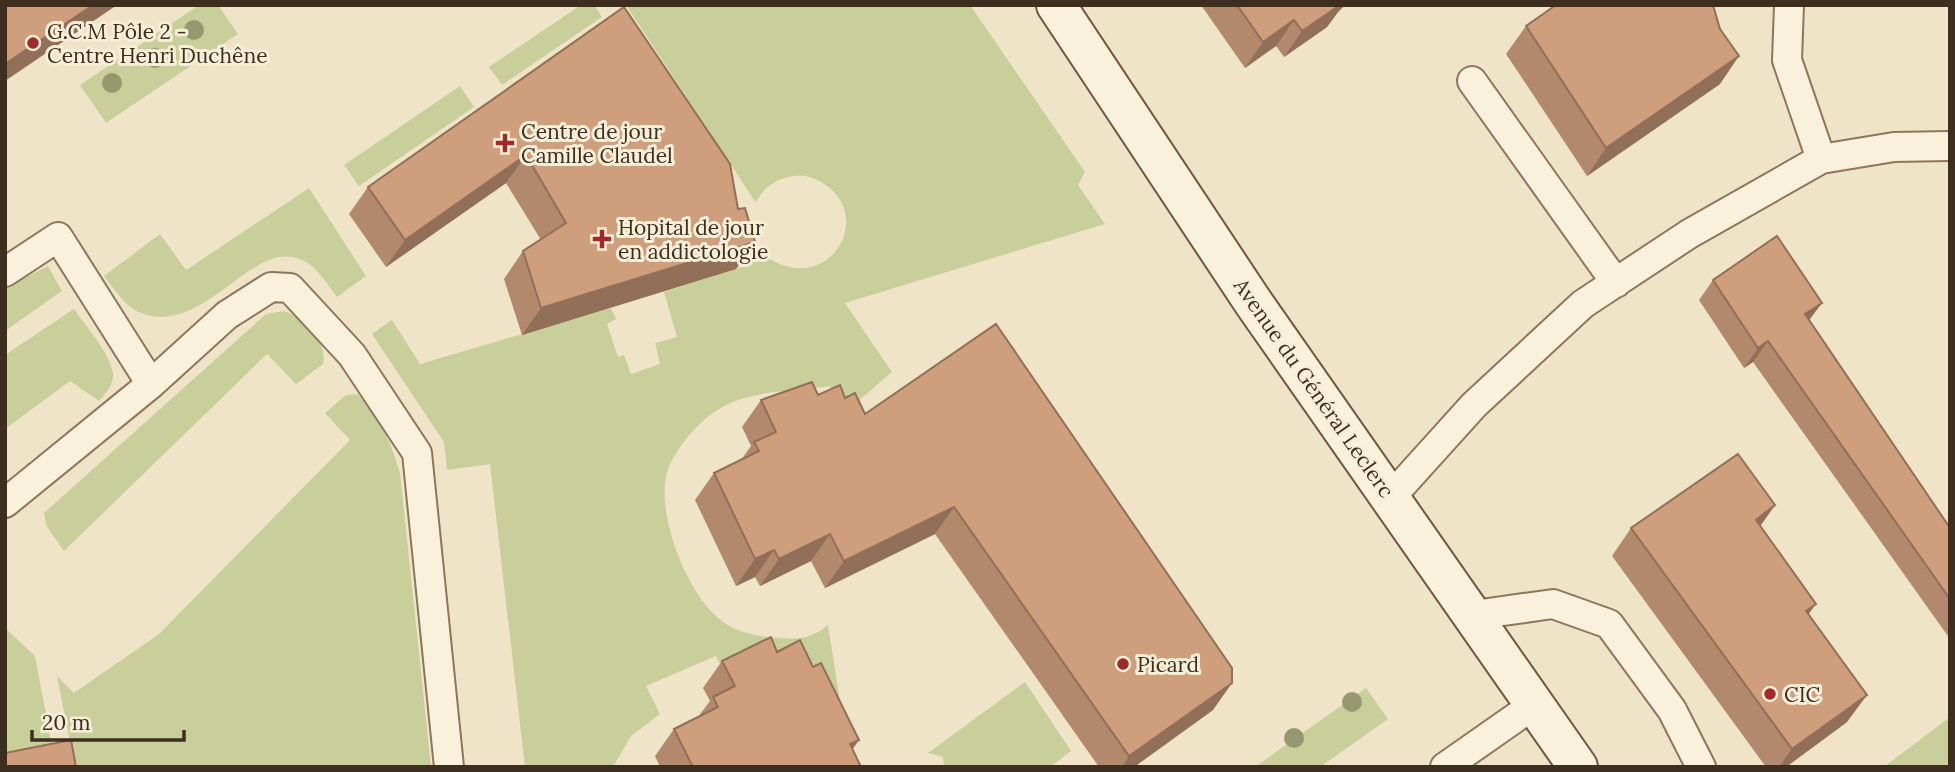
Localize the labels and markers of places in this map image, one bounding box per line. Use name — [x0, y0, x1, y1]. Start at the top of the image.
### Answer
place label: G.C.M Pôle 2 - Centre Henri Duchêne — [47, 18, 268, 69]
marker: G.C.M Pôle 2 - Centre Henri Duchêne — [25, 35, 41, 51]
place label: Centre de jour Camille Claudel — [521, 118, 673, 169]
marker: Centre de jour Camille Claudel — [495, 133, 515, 153]
place label: Hopital de jour en addictologie — [618, 214, 768, 265]
marker: Hopital de jour en addictologie — [592, 229, 612, 249]
place label: Picard — [1137, 651, 1199, 678]
marker: Picard — [1115, 656, 1131, 672]
place label: CIC — [1784, 681, 1821, 708]
marker: CIC — [1762, 686, 1778, 702]

